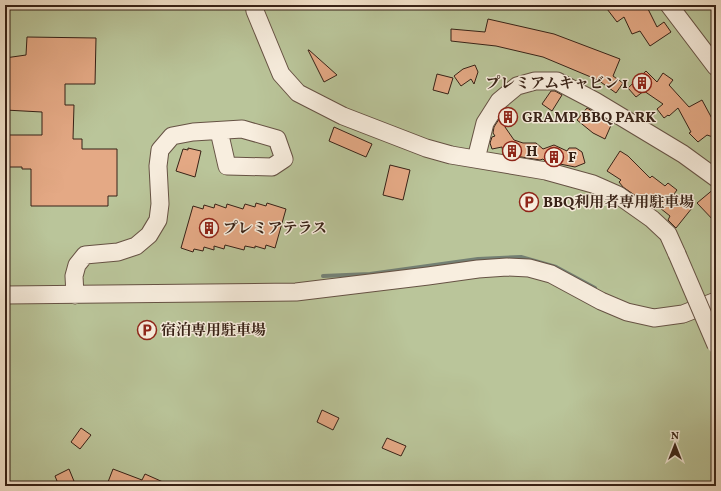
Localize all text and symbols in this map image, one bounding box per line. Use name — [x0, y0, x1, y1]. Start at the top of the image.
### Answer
building icon: プレミアムキャビン 1 — [631, 72, 653, 94]
place label: プレミアムキャビン 1 — [486, 74, 628, 95]
building icon: GRAMP BBQ PARK — [497, 106, 519, 128]
place label: GRAMP BBQ PARK — [522, 108, 656, 129]
building icon: H — [501, 140, 523, 162]
place label: H — [526, 142, 538, 163]
building icon: F — [543, 146, 565, 168]
place label: F — [568, 148, 577, 169]
parking icon: BBQ利用者専用駐車場 — [518, 191, 540, 213]
place label: BBQ利用者専用駐車場 — [543, 193, 694, 214]
building icon: プレミアテラス — [198, 217, 220, 239]
place label: プレミアテラス — [223, 219, 327, 240]
parking icon: 宿泊専用駐車場 — [136, 319, 158, 341]
place label: 宿泊専用駐車場 — [161, 321, 266, 342]
north arrow — [655, 425, 695, 465]
text: N — [671, 429, 679, 444]

